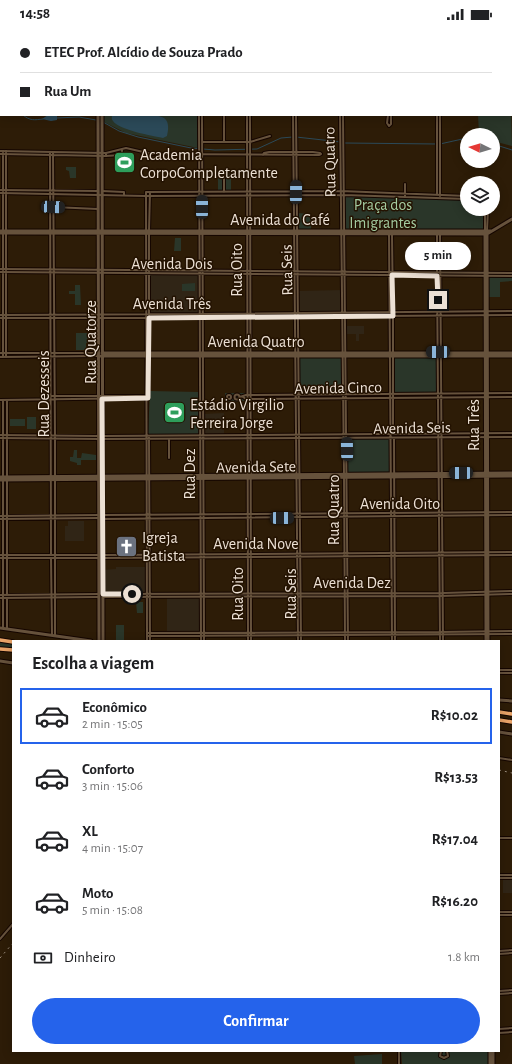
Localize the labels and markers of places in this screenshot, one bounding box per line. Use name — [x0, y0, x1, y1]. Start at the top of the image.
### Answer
place label: Academia CorpoCompletamente — [140, 147, 278, 181]
sports icon: Academia CorpoCompletamente — [111, 150, 137, 176]
place label: Estádio Virgilio Ferreira Jorge — [190, 397, 284, 431]
sports icon: Estádio Virgilio Ferreira Jorge — [161, 400, 187, 426]
place label: Igreja Batista — [142, 530, 185, 564]
church icon: Igreja Batista — [114, 533, 140, 559]

